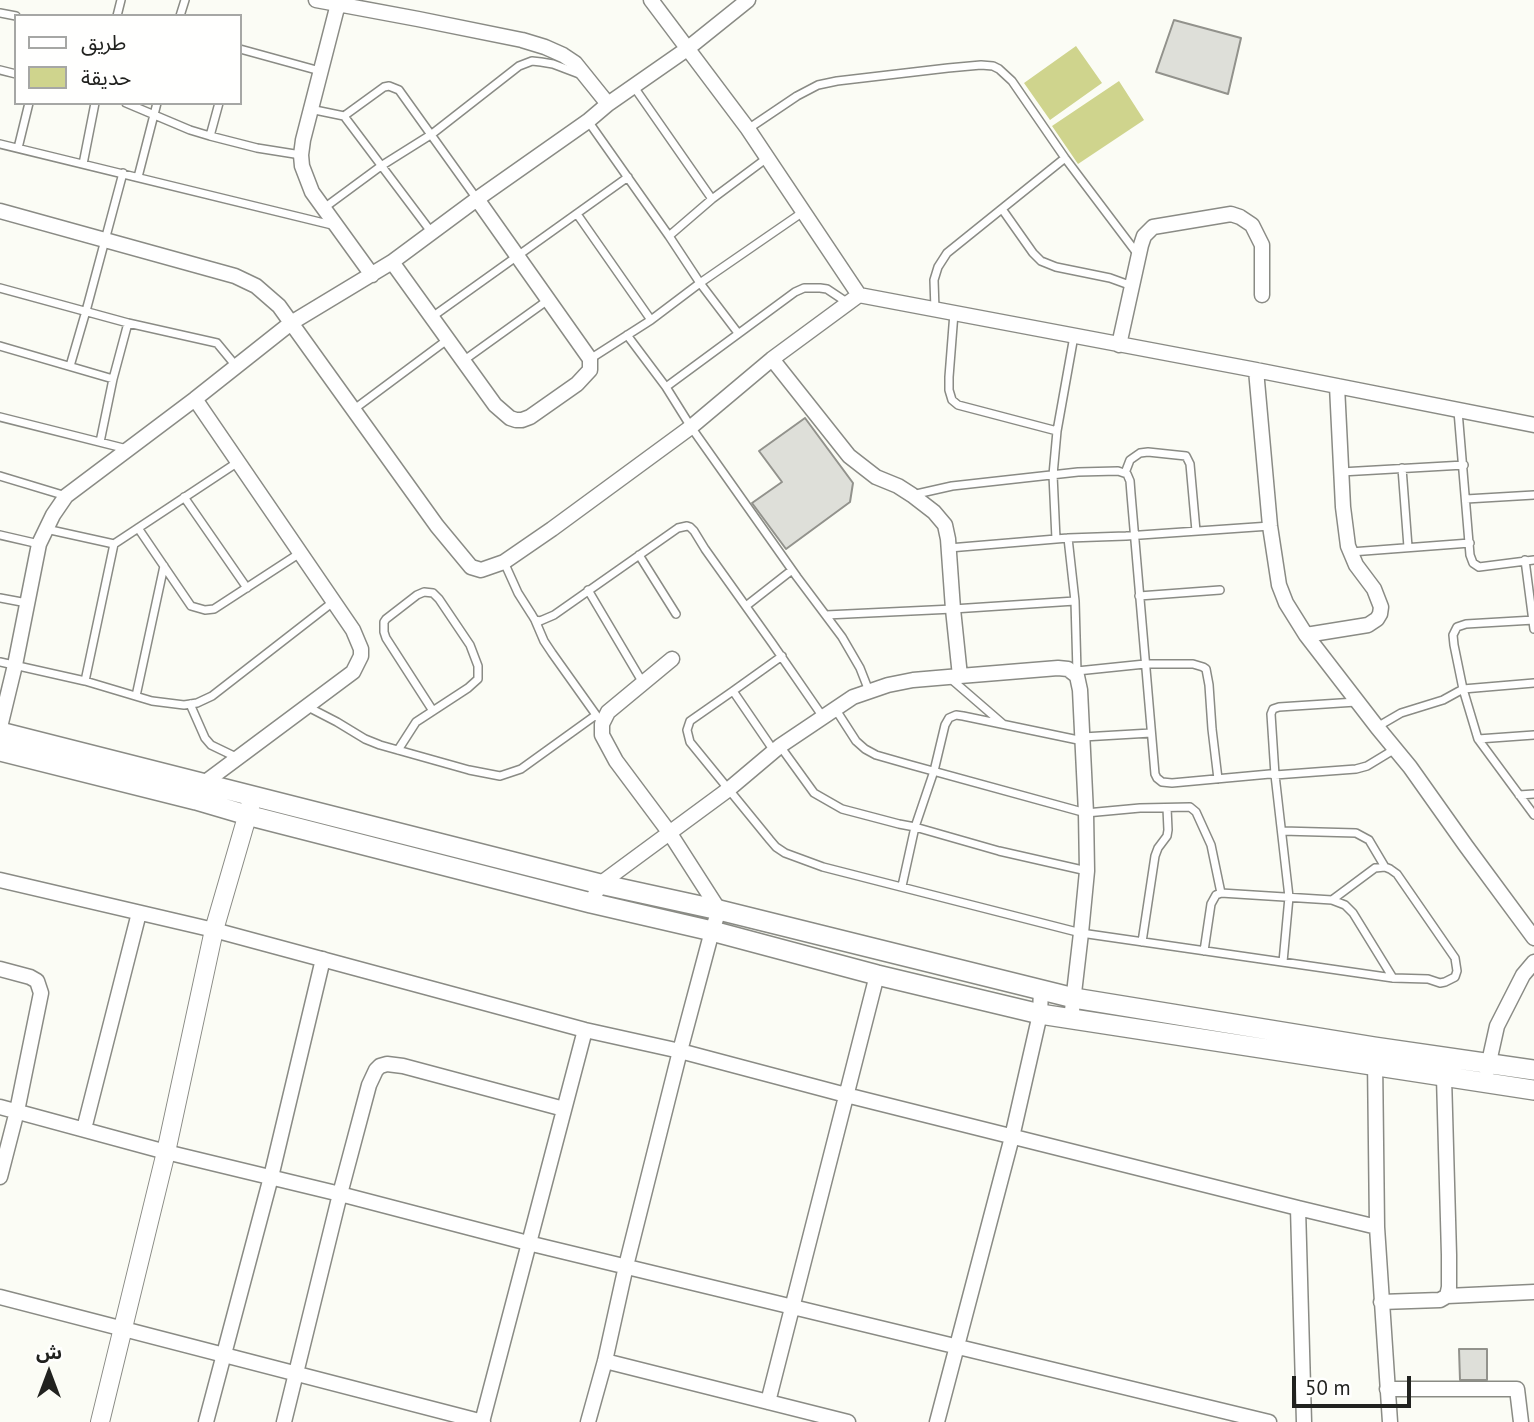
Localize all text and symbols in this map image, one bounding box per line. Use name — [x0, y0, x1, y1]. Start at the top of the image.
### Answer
legend — [14, 14, 242, 105]
text: طريق — [81, 29, 126, 56]
text: حديقة — [81, 64, 131, 91]
north arrow — [14, 1338, 84, 1408]
text: ش — [36, 1340, 62, 1364]
scale bar — [1296, 1362, 1415, 1406]
text: 50 m — [1305, 1374, 1351, 1401]

